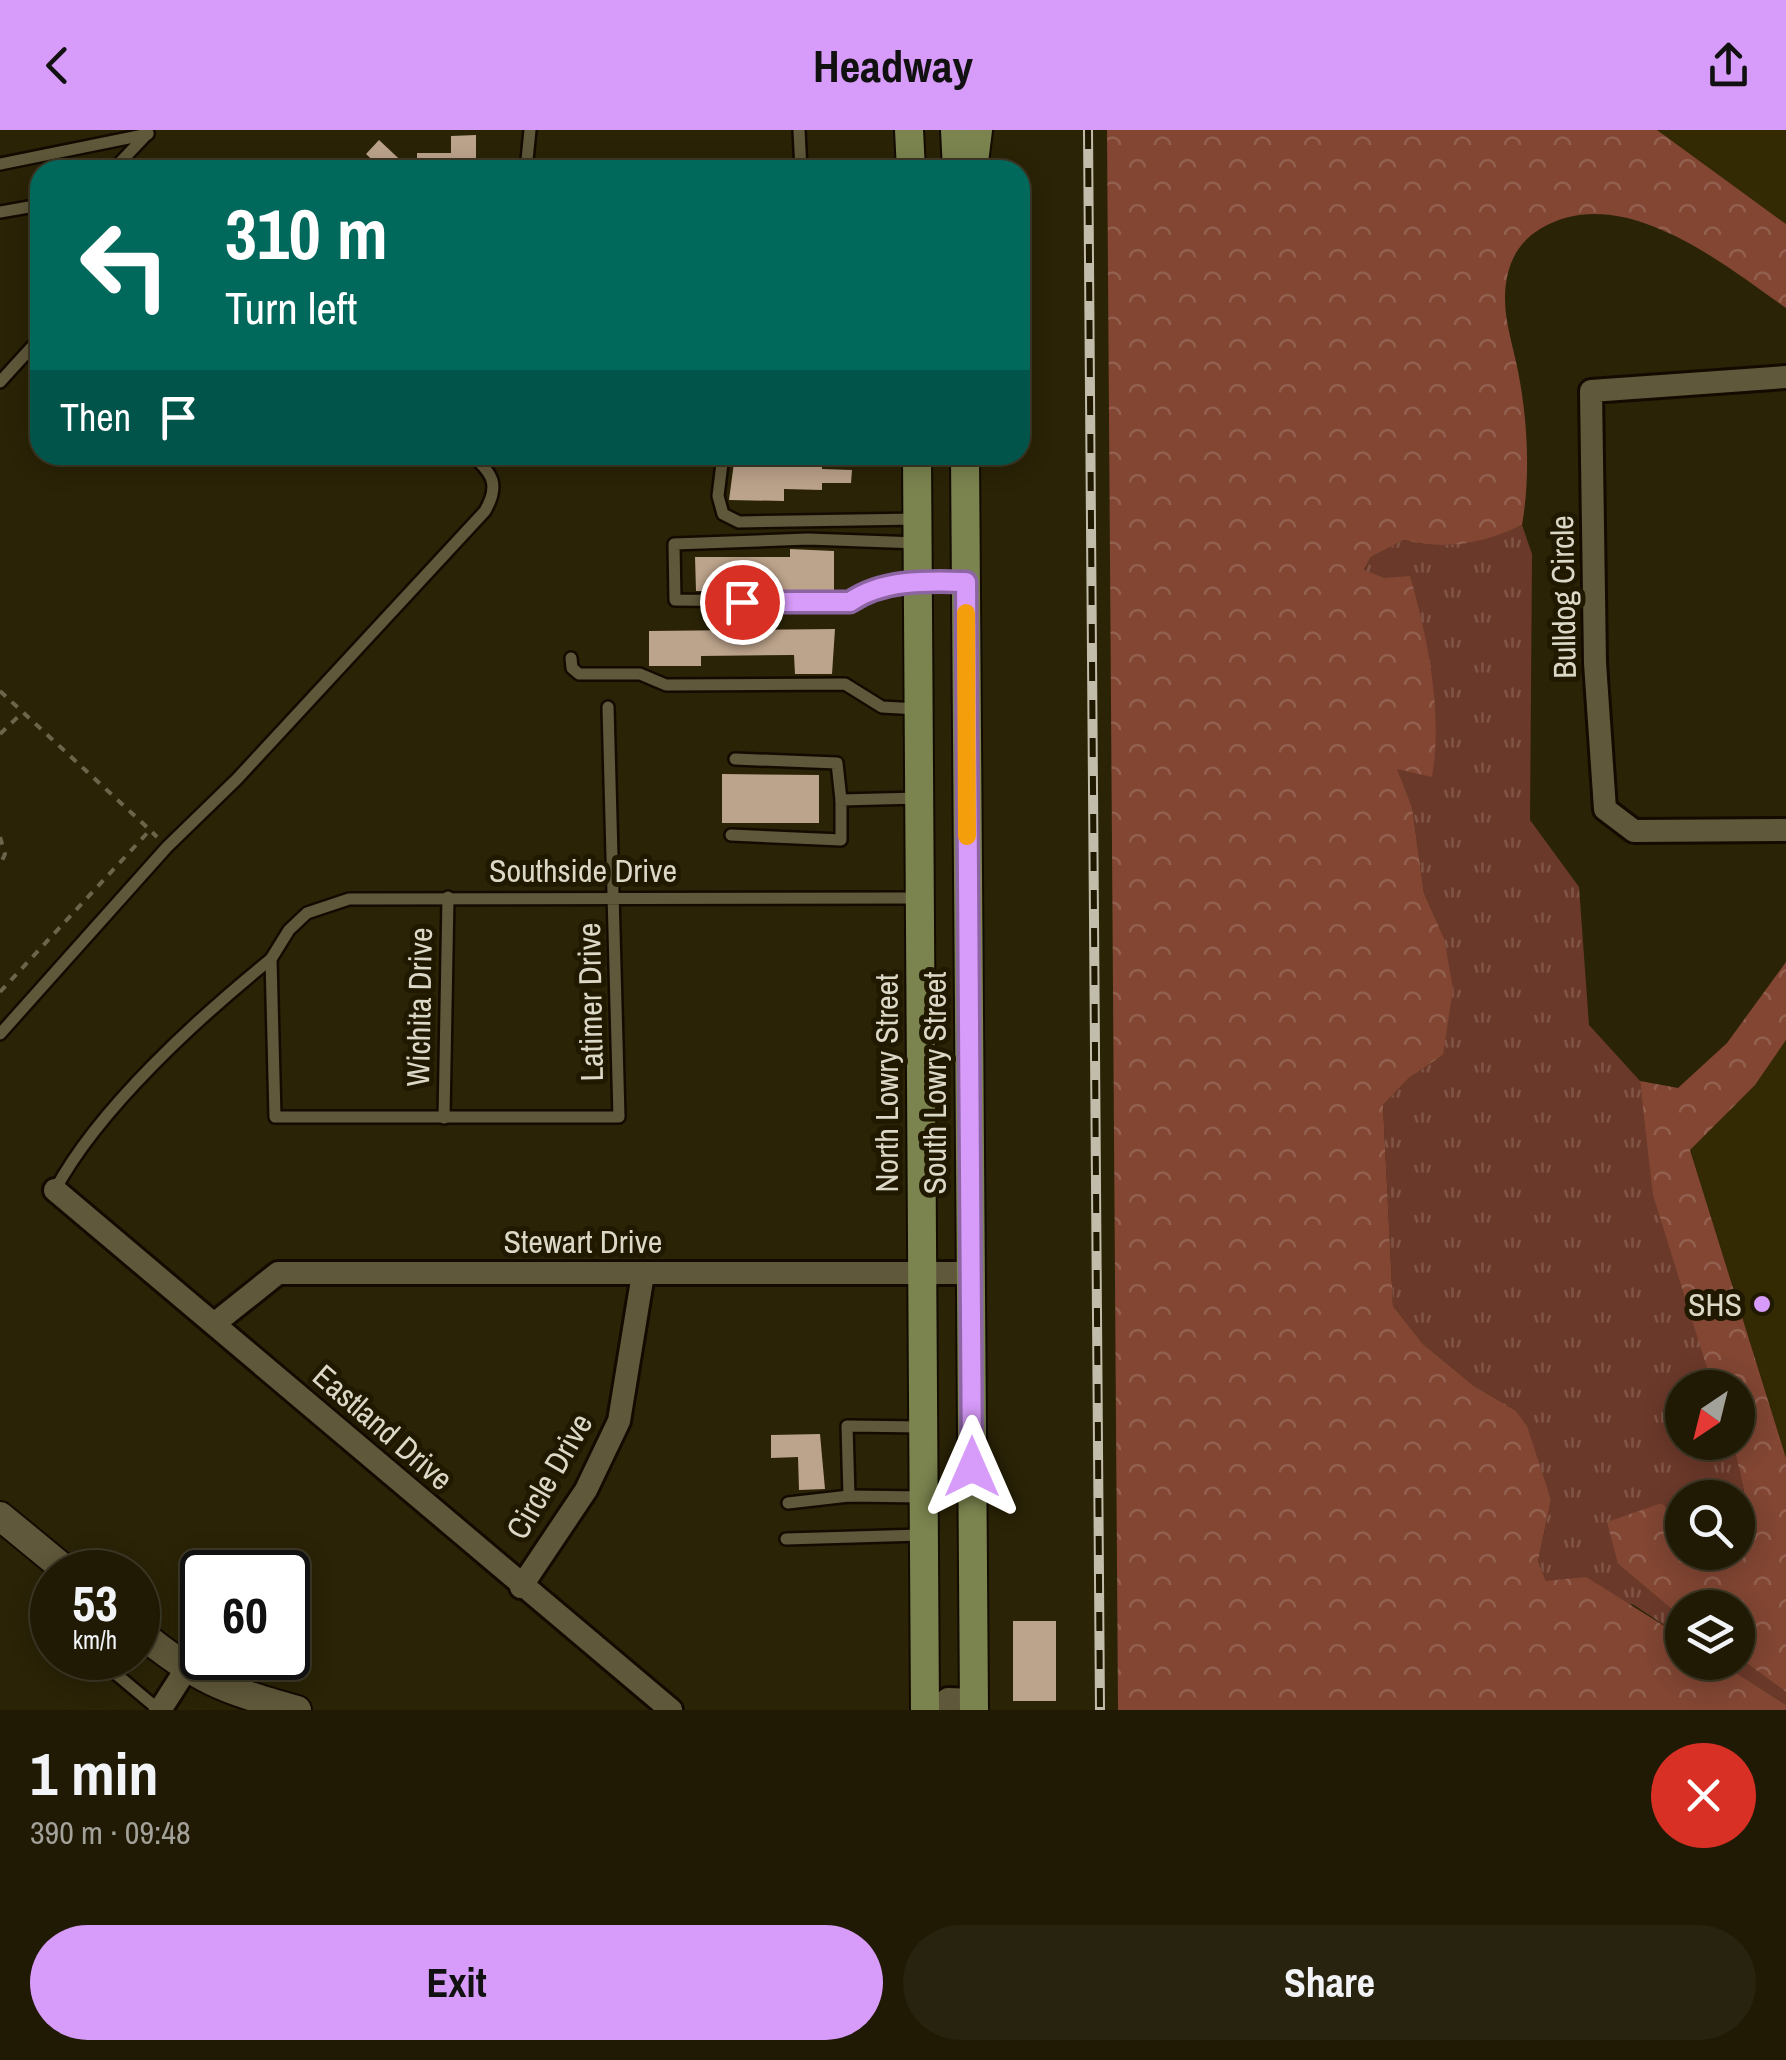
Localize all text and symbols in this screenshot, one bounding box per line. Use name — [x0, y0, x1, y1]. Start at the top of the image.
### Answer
text: Headway — [813, 35, 973, 96]
icon: back — [30, 38, 85, 93]
icon: share — [1701, 38, 1756, 93]
text: 310 m — [225, 187, 388, 281]
icon: left — [60, 200, 190, 330]
text: Turn left — [225, 277, 357, 338]
icon: arrive — [151, 390, 206, 445]
text: Then — [60, 392, 131, 443]
street label: Bulldog Circle — [1540, 515, 1586, 679]
pin — [700, 560, 785, 645]
icon: arrive — [715, 575, 770, 630]
street label: Southside Drive — [489, 849, 677, 892]
street label: Latimer Drive — [567, 922, 613, 1082]
street label: Wichita Drive — [396, 927, 442, 1087]
street label: South Lowry Street — [913, 971, 956, 1195]
street label: North Lowry Street — [865, 974, 908, 1192]
street label: Stewart Drive — [504, 1220, 662, 1263]
place label: SHS — [1688, 1283, 1742, 1326]
marker: SHS — [1751, 1293, 1773, 1315]
street label: Eastland Drive — [304, 1354, 462, 1500]
north arrow — [1665, 1370, 1755, 1460]
map controls — [1665, 1370, 1755, 1680]
street label: Circle Drive — [496, 1405, 602, 1547]
position arrow — [920, 1415, 1024, 1519]
button: search — [1665, 1480, 1755, 1570]
speed limit sign: 60 — [180, 1550, 310, 1680]
text: 53 — [72, 1569, 118, 1637]
button: layers — [1665, 1590, 1755, 1680]
text: km/h — [73, 1623, 117, 1657]
text: 1 min — [30, 1733, 159, 1814]
button: close — [1651, 1743, 1756, 1848]
text: 390 m · 09:48 — [30, 1811, 190, 1854]
button: Exit — [30, 1925, 883, 2040]
button: Share — [903, 1925, 1756, 2040]

